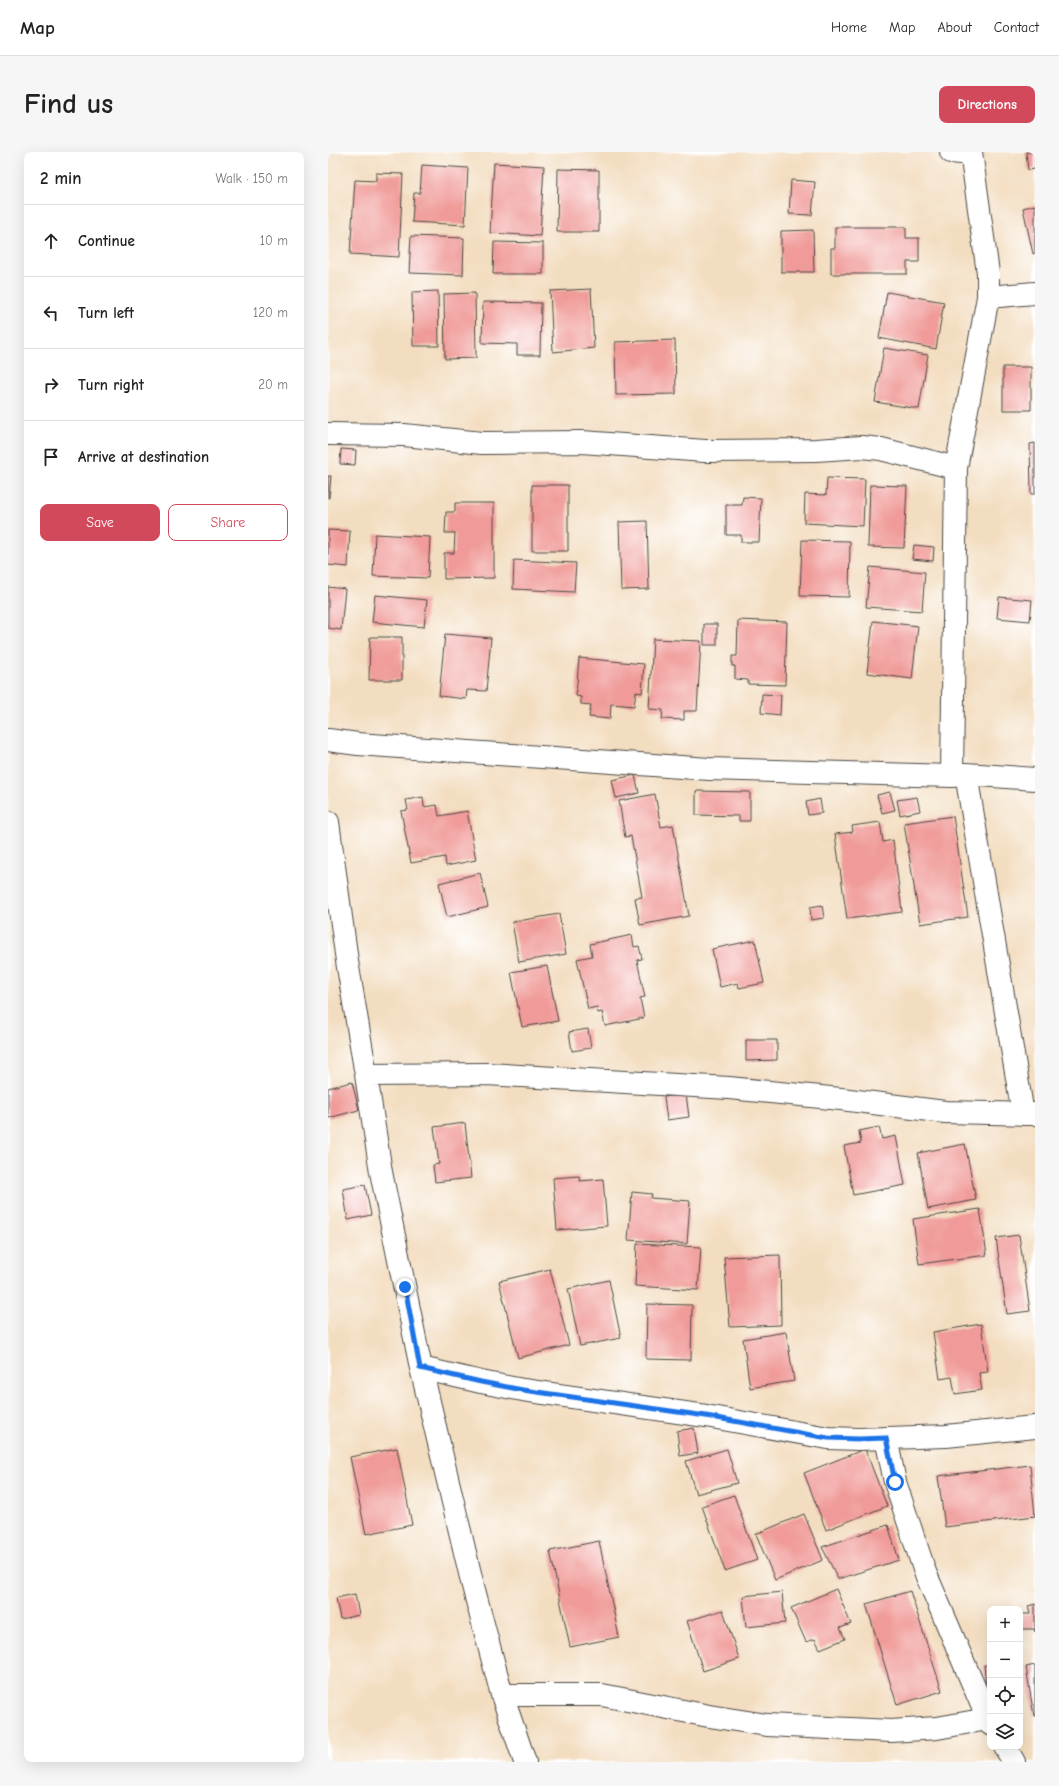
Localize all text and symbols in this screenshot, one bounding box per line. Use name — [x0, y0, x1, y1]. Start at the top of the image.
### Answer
text: Map — [20, 17, 55, 39]
text: Home — [831, 19, 867, 36]
text: Map — [889, 19, 915, 36]
text: About — [937, 19, 972, 36]
text: Contact — [994, 19, 1039, 36]
button: Directions — [939, 86, 1035, 123]
text: Find us — [24, 88, 113, 120]
text: 2 min — [40, 169, 81, 188]
text: Walk · 150 m — [216, 171, 288, 186]
icon: ahead — [40, 230, 62, 252]
text: Continue — [78, 232, 135, 250]
text: 10 m — [260, 233, 288, 248]
icon: left — [40, 302, 62, 324]
text: Turn left — [78, 304, 134, 322]
text: 120 m — [253, 305, 288, 320]
icon: right — [40, 374, 62, 396]
text: Turn right — [78, 376, 144, 394]
text: 20 m — [258, 377, 288, 392]
icon: arrive — [40, 446, 62, 468]
text: Arrive at destination — [78, 448, 209, 466]
button: Save — [40, 504, 160, 541]
button: Share — [168, 504, 288, 541]
route end — [396, 1278, 414, 1296]
route start — [886, 1473, 904, 1491]
map controls — [987, 1606, 1023, 1750]
button: + — [987, 1606, 1023, 1642]
button: − — [987, 1642, 1023, 1678]
button: locate — [987, 1678, 1023, 1714]
button: layers — [987, 1714, 1023, 1750]

